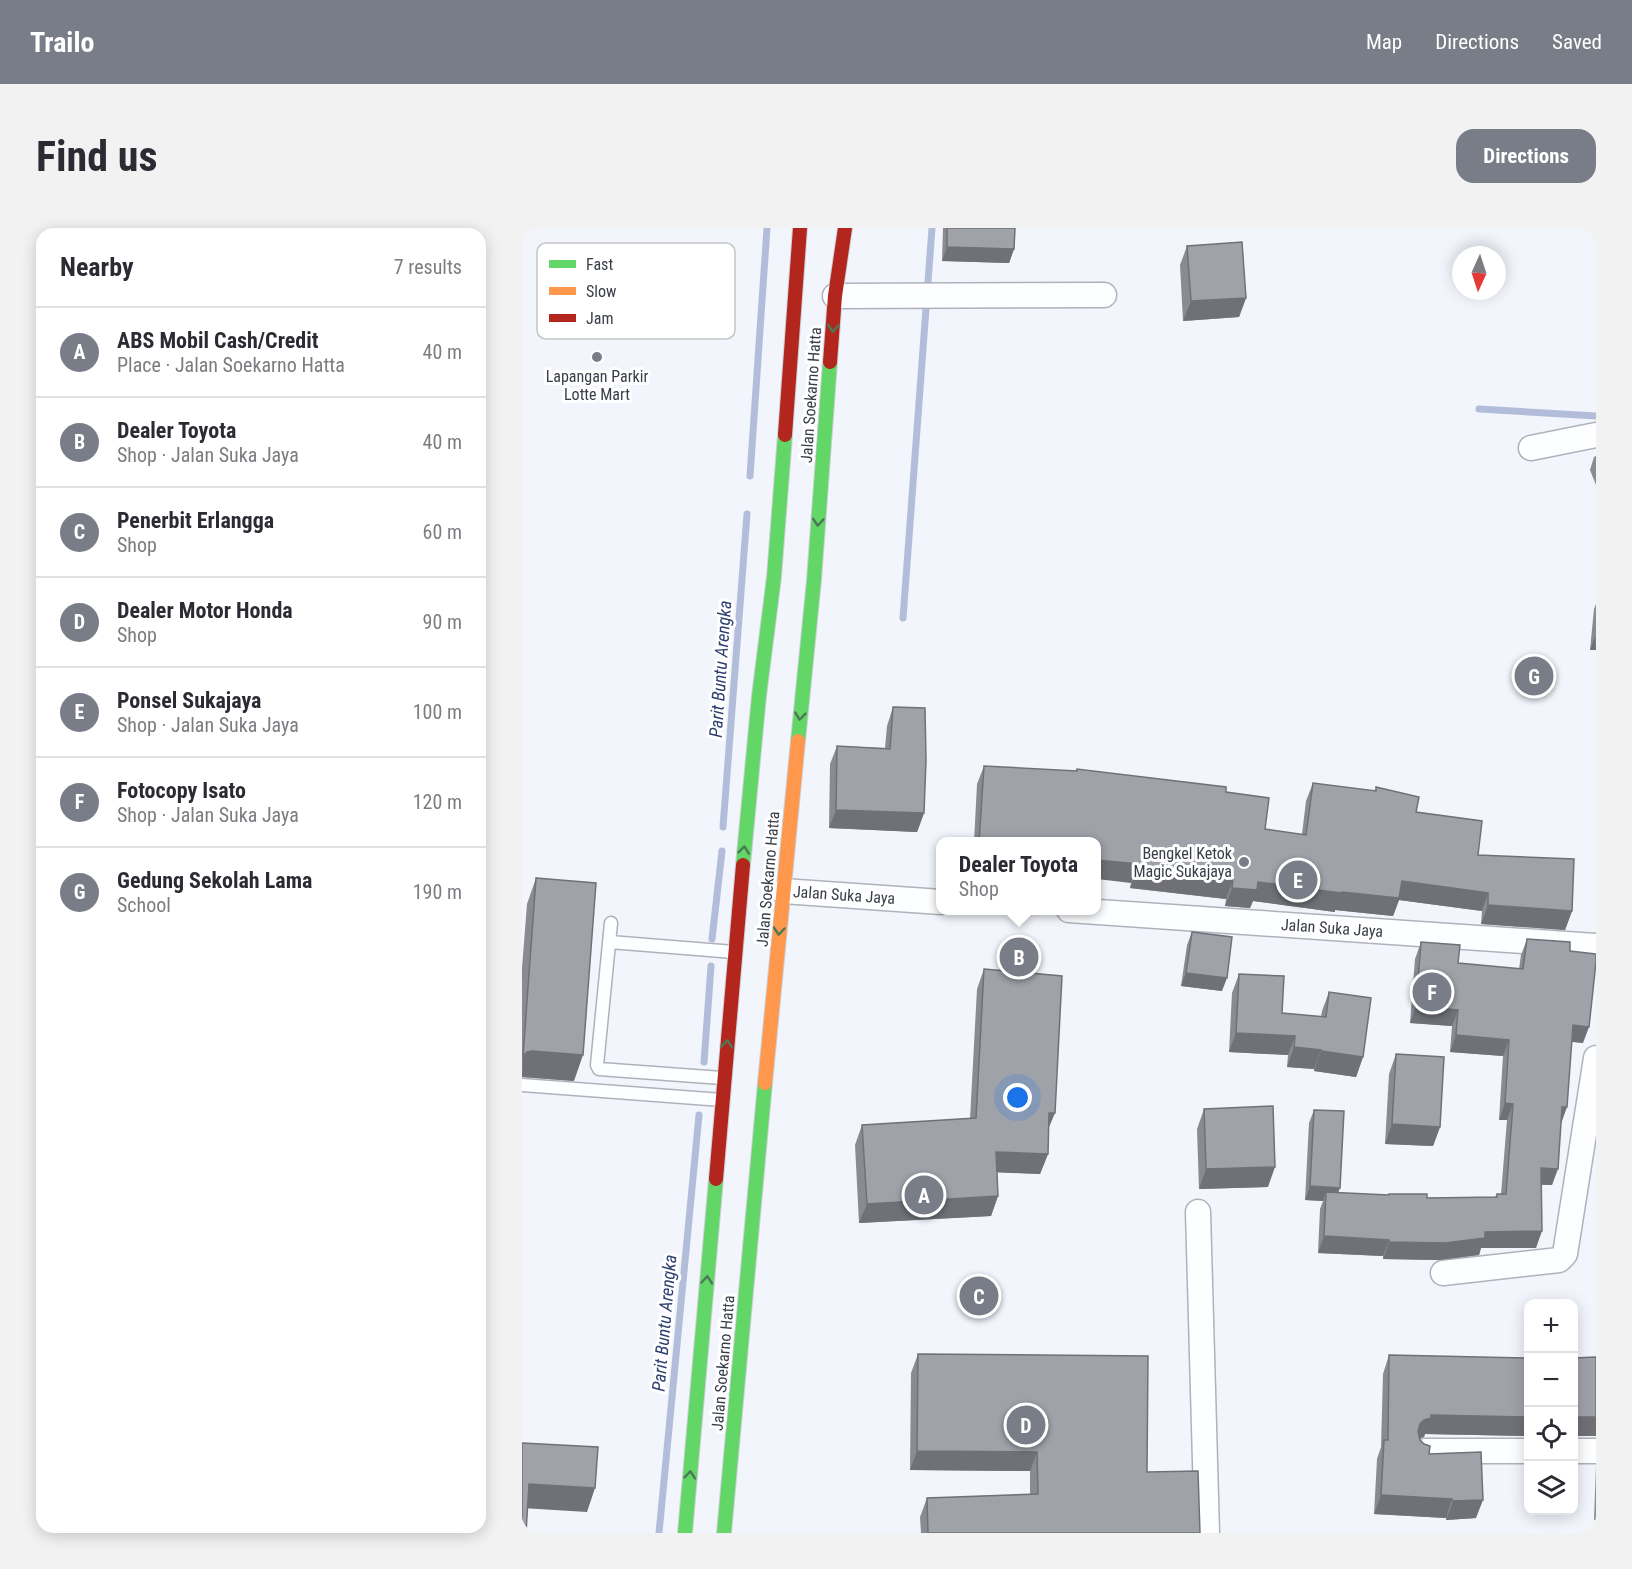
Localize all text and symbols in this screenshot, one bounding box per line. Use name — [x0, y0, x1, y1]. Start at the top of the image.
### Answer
text: Trailo — [30, 26, 94, 59]
text: Map — [1366, 30, 1402, 54]
text: Directions — [1435, 30, 1519, 54]
text: Saved — [1552, 30, 1602, 54]
button: Directions — [1456, 129, 1596, 183]
text: Find us — [36, 132, 157, 181]
legend — [537, 243, 735, 339]
north arrow — [1452, 246, 1506, 300]
text: Nearby — [60, 252, 134, 282]
text: 7 results — [394, 255, 462, 279]
text: Fast — [586, 255, 613, 274]
text: Slow — [586, 282, 616, 301]
text: Jam — [586, 309, 613, 328]
one-way arrow — [827, 323, 840, 332]
street label: Jalan Soekarno Hatta — [797, 327, 825, 463]
text: ABS Mobil Cash/Credit — [117, 328, 318, 353]
text: A — [74, 340, 85, 364]
text: 40 m — [423, 340, 462, 364]
marker: Lapangan Parkir Lotte Mart — [590, 350, 604, 364]
text: Place · Jalan Soekarno Hatta — [117, 353, 345, 377]
place label: Lapangan Parkir Lotte Mart — [546, 367, 648, 404]
text: Dealer Toyota — [117, 418, 236, 443]
text: B — [74, 430, 85, 454]
text: 40 m — [423, 430, 462, 454]
text: Shop · Jalan Suka Jaya — [117, 443, 299, 467]
text: Penerbit Erlangga — [117, 508, 274, 533]
one-way arrow — [812, 518, 825, 527]
text: C — [74, 520, 85, 544]
text: 60 m — [423, 520, 462, 544]
text: Shop — [117, 533, 157, 557]
text: Dealer Motor Honda — [117, 598, 293, 623]
water label: Parit Buntu Arengka — [705, 600, 735, 738]
text: D — [74, 610, 85, 634]
text: 90 m — [423, 610, 462, 634]
text: Shop — [117, 623, 157, 647]
pin: G — [1514, 654, 1554, 698]
text: Ponsel Sukajaya — [117, 688, 261, 713]
text: E — [75, 700, 84, 724]
text: 100 m — [413, 700, 462, 724]
one-way arrow — [794, 712, 807, 721]
text: Shop · Jalan Suka Jaya — [117, 713, 299, 737]
text: Fotocopy Isato — [117, 778, 246, 803]
text: F — [75, 790, 84, 814]
text: 120 m — [413, 790, 462, 814]
text: Shop · Jalan Suka Jaya — [117, 803, 299, 827]
street label: Jalan Soekarno Hatta — [753, 810, 783, 948]
popup — [936, 837, 1101, 915]
place label: Bengkel Ketok Magic Sukajaya — [1133, 844, 1233, 881]
one-way arrow — [737, 846, 750, 855]
text: Dealer Toyota — [959, 852, 1078, 877]
marker: Bengkel Ketok Magic Sukajaya — [1237, 855, 1251, 869]
pin: E — [1278, 858, 1318, 902]
text: Gedung Sekolah Lama — [117, 868, 312, 893]
text: Shop — [959, 877, 999, 901]
text: G — [74, 880, 85, 904]
text: 190 m — [413, 880, 462, 904]
street label: Jalan Suka Jaya — [792, 882, 896, 908]
text: School — [117, 893, 171, 917]
street label: Jalan Suka Jaya — [1280, 915, 1384, 941]
one-way arrow — [773, 927, 786, 936]
pin: B — [1000, 934, 1038, 980]
pin: F — [1412, 970, 1452, 1014]
one-way arrow — [720, 1040, 733, 1049]
your location — [1003, 1083, 1032, 1112]
pin: A — [904, 1172, 944, 1218]
water label: Parit Buntu Arengka — [648, 1254, 680, 1392]
pin: C — [960, 1274, 998, 1318]
one-way arrow — [700, 1276, 713, 1285]
street label: Jalan Soekarno Hatta — [708, 1294, 738, 1432]
map controls — [1524, 1299, 1578, 1515]
button: + — [1524, 1299, 1578, 1353]
button: − — [1524, 1353, 1578, 1407]
pin: D — [1006, 1402, 1046, 1448]
button: locate — [1524, 1407, 1578, 1461]
button: layers — [1524, 1461, 1578, 1515]
one-way arrow — [683, 1470, 696, 1479]

